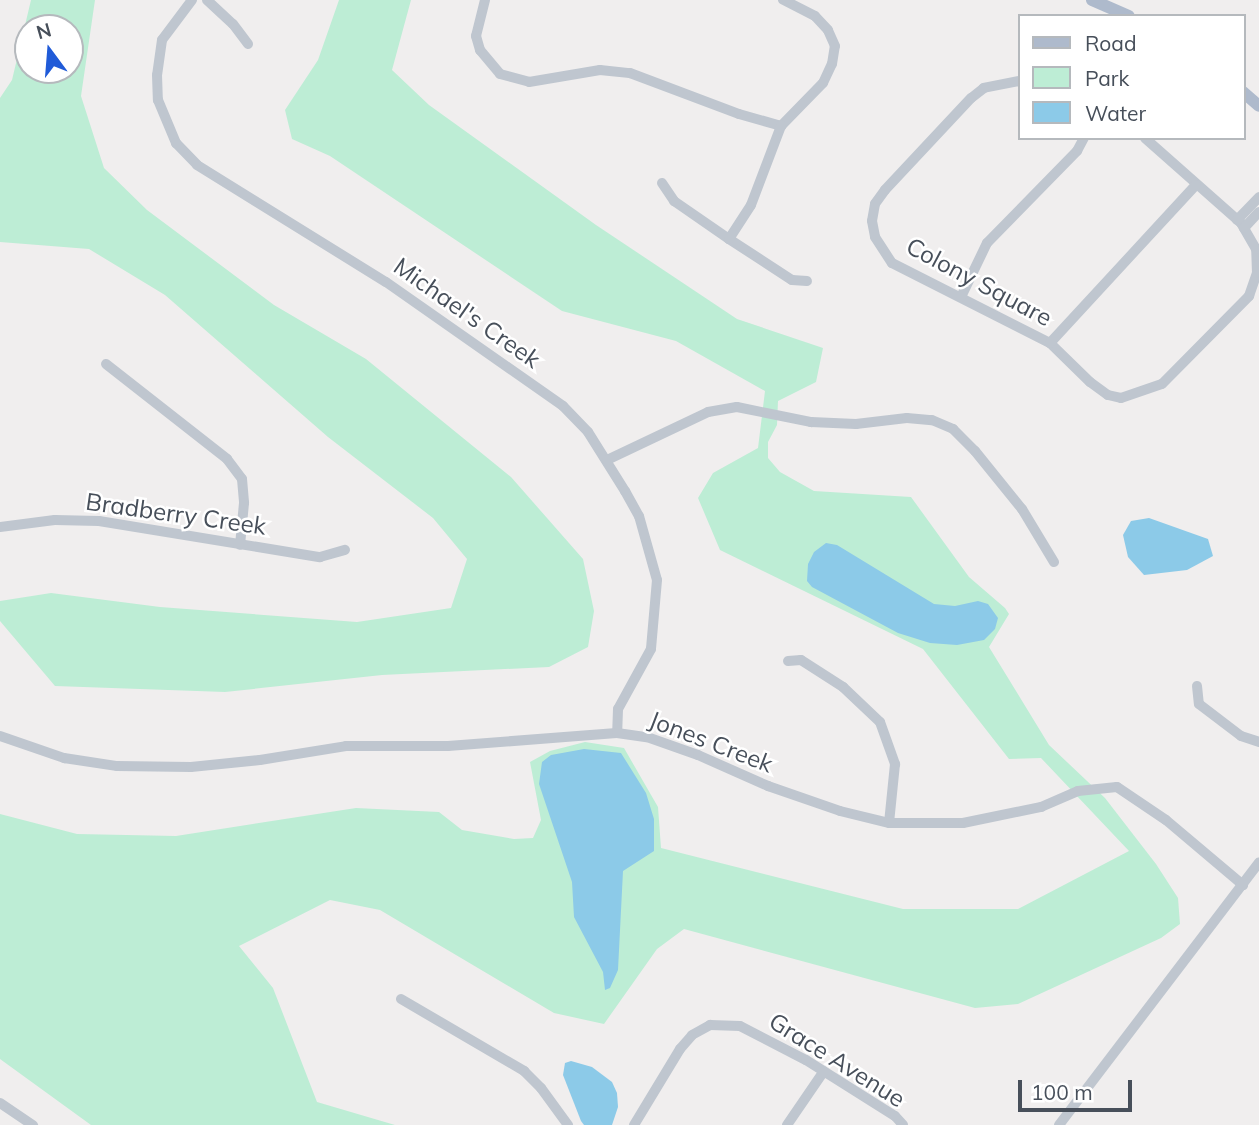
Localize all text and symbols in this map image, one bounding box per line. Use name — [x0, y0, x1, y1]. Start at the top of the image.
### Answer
north arrow — [14, 14, 84, 84]
legend — [1018, 14, 1245, 140]
text: N — [34, 17, 54, 44]
text: Road — [1085, 30, 1136, 56]
text: Park — [1085, 65, 1129, 91]
text: Water — [1085, 100, 1146, 126]
street label: Colony Square — [901, 232, 1057, 332]
street label: Michael's Creek — [388, 252, 546, 374]
street label: Bradberry Creek — [84, 487, 268, 541]
street label: Jones Creek — [645, 705, 777, 779]
street label: Grace Avenue — [764, 1007, 910, 1113]
scale bar — [1021, 1066, 1135, 1110]
text: 100 m — [1031, 1079, 1093, 1105]

